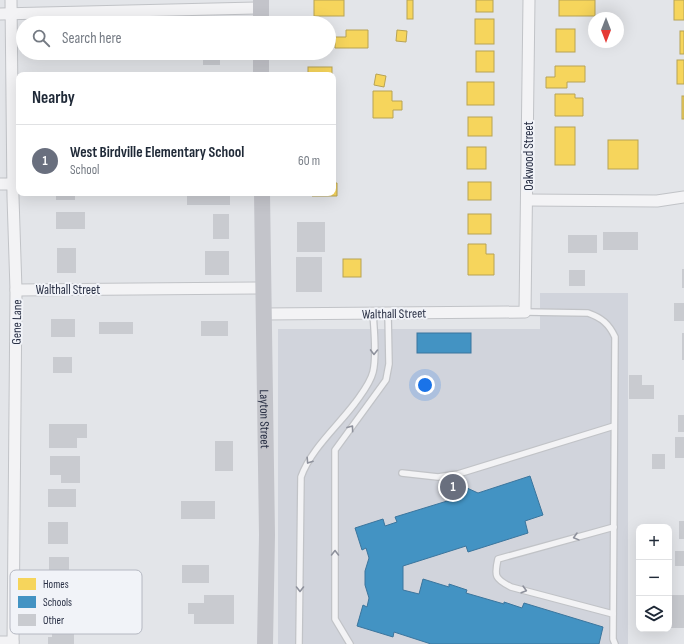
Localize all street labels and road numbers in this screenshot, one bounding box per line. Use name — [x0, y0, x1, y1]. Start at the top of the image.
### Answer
street label: Oakwood Street — [521, 121, 537, 191]
street label: Walthall Street — [36, 282, 100, 298]
street label: Gene Lane — [9, 299, 25, 345]
street label: Walthall Street — [362, 305, 426, 323]
street label: Layton Street — [256, 389, 273, 449]

